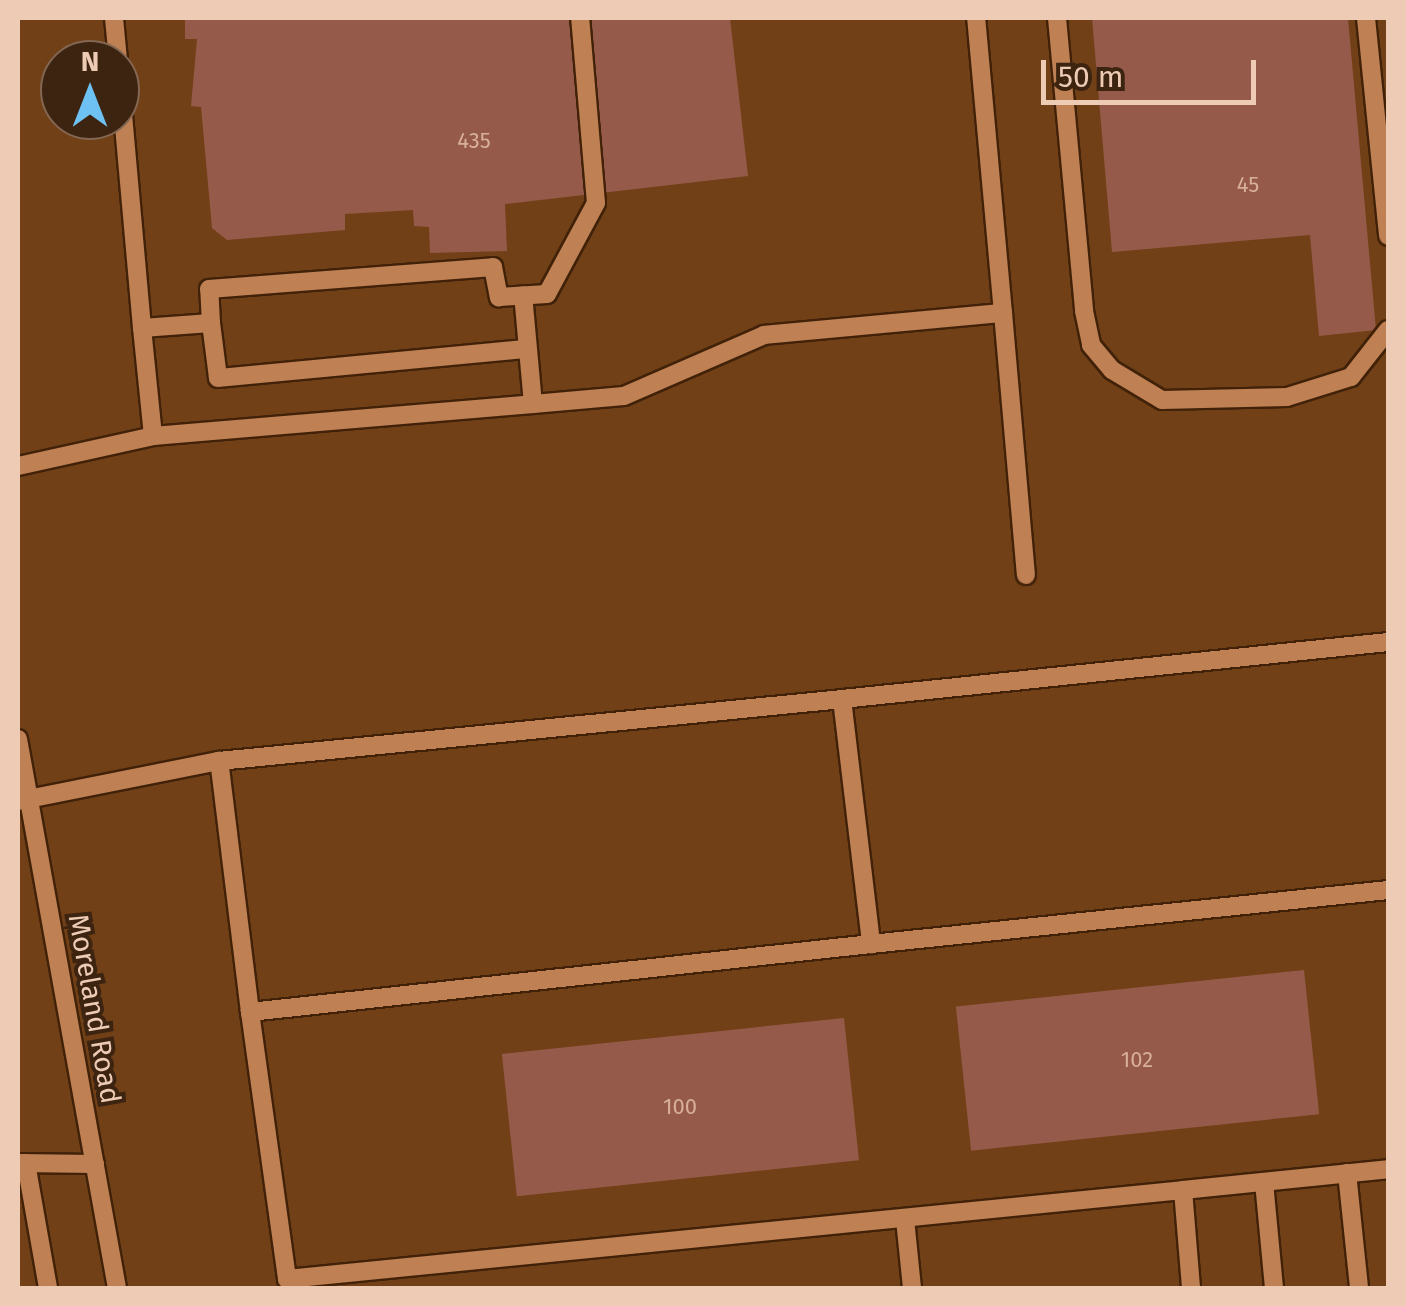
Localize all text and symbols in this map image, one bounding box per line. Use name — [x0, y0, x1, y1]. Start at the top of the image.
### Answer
north arrow — [40, 40, 140, 140]
scale bar — [1046, 40, 1261, 102]
text: N — [81, 45, 99, 78]
text: 50 m — [1058, 59, 1123, 95]
house number: 435 — [457, 128, 491, 154]
house number: 45 — [1237, 172, 1259, 198]
street label: Moreland Road — [61, 912, 127, 1106]
house number: 102 — [1121, 1047, 1153, 1073]
house number: 100 — [663, 1094, 697, 1120]

